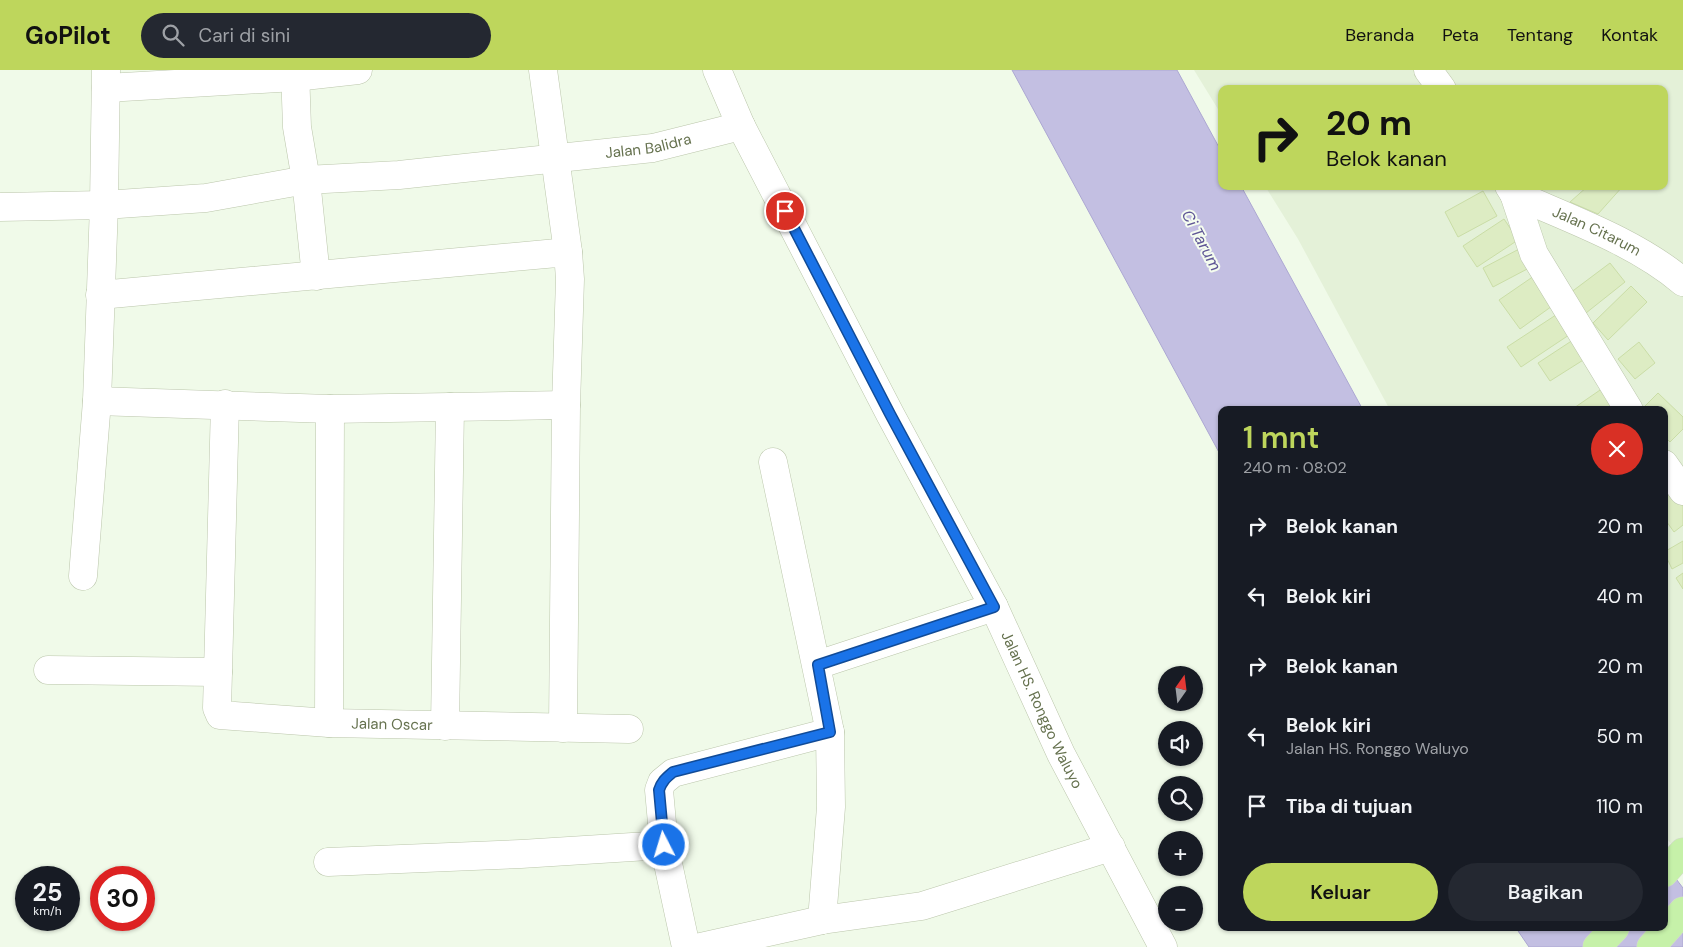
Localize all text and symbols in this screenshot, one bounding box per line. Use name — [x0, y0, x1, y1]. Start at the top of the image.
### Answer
search box — [141, 13, 491, 58]
text: GoPilot — [25, 20, 111, 51]
icon: search — [159, 21, 187, 49]
text: Cari di sini — [199, 23, 290, 48]
text: Beranda — [1345, 23, 1414, 47]
text: Peta — [1442, 23, 1479, 47]
text: Tentang — [1507, 23, 1573, 47]
text: Kontak — [1601, 23, 1658, 47]
text: 20 m — [1326, 100, 1412, 146]
icon: right — [1243, 105, 1308, 170]
street label: Jalan Balidra — [604, 129, 693, 163]
text: Belok kanan — [1326, 144, 1447, 173]
pin — [764, 190, 806, 232]
icon: arrive — [771, 197, 799, 225]
street label: Jalan Citarum — [1549, 202, 1645, 261]
water label: Ci Tarum — [1177, 206, 1226, 274]
text: 1 mnt — [1243, 418, 1319, 457]
button: close — [1591, 423, 1643, 475]
text: 240 m · 08:02 — [1243, 457, 1347, 478]
icon: right — [1243, 512, 1271, 540]
text: Belok kanan — [1286, 514, 1398, 539]
text: 20 m — [1597, 514, 1643, 539]
icon: left — [1243, 582, 1271, 610]
text: Belok kiri — [1286, 584, 1371, 609]
text: 40 m — [1596, 584, 1643, 609]
street label: Jalan HS. Ronggo Waluyo — [996, 628, 1088, 792]
icon: right — [1243, 652, 1271, 680]
text: Belok kanan — [1286, 654, 1398, 679]
text: 20 m — [1597, 654, 1643, 679]
north arrow — [1158, 666, 1202, 711]
map controls — [1158, 666, 1203, 931]
street label: Jalan Oscar — [351, 713, 433, 735]
text: Belok kiri — [1286, 713, 1371, 738]
button: sound — [1158, 721, 1203, 766]
icon: left — [1243, 722, 1271, 750]
text: 50 m — [1596, 724, 1643, 749]
text: Jalan HS. Ronggo Waluyo — [1286, 738, 1469, 759]
button: search — [1158, 776, 1203, 821]
icon: arrive — [1243, 792, 1271, 820]
text: Tiba di tujuan — [1286, 794, 1412, 819]
text: 110 m — [1596, 794, 1643, 819]
position arrow — [637, 818, 689, 870]
button: + — [1158, 831, 1203, 876]
button: Keluar — [1243, 863, 1438, 921]
button: Bagikan — [1448, 863, 1643, 921]
speed limit sign: 30 — [90, 866, 155, 931]
text: 25 — [33, 876, 62, 909]
button: − — [1158, 886, 1203, 931]
text: km/h — [33, 903, 62, 919]

